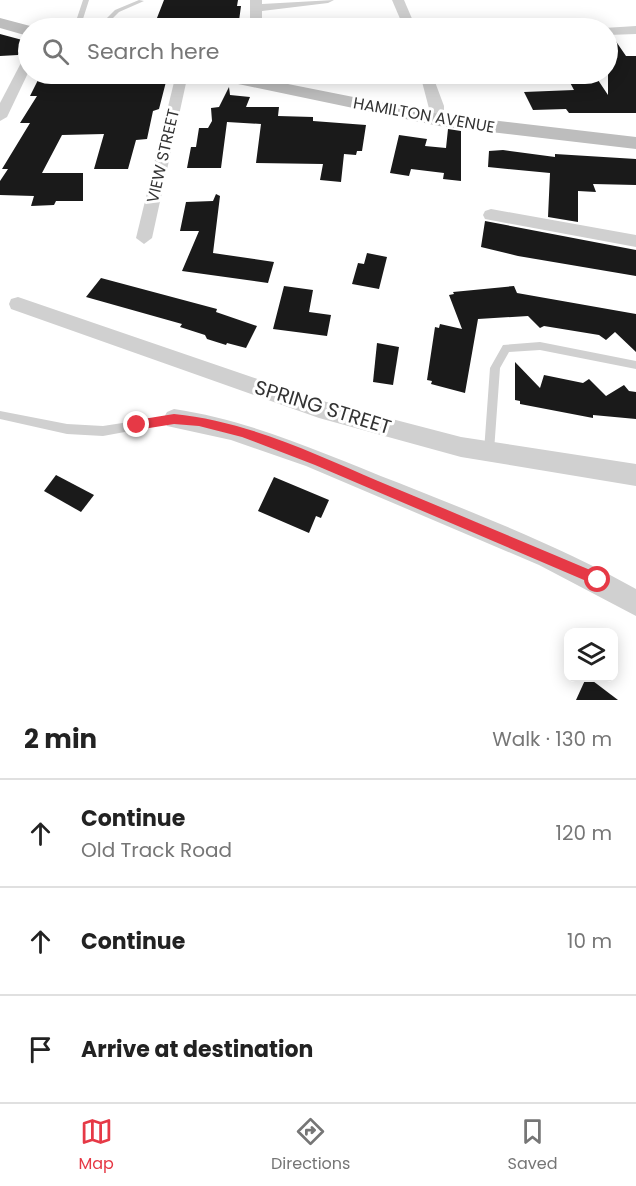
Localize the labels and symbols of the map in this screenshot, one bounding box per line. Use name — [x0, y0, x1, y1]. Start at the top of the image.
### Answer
street label: HAMILTON AVENUE — [351, 91, 497, 139]
street label: VIEW STREET — [141, 106, 185, 205]
street label: SPRING STREET — [251, 373, 395, 441]
route end — [123, 411, 149, 437]
route start — [584, 566, 610, 592]

